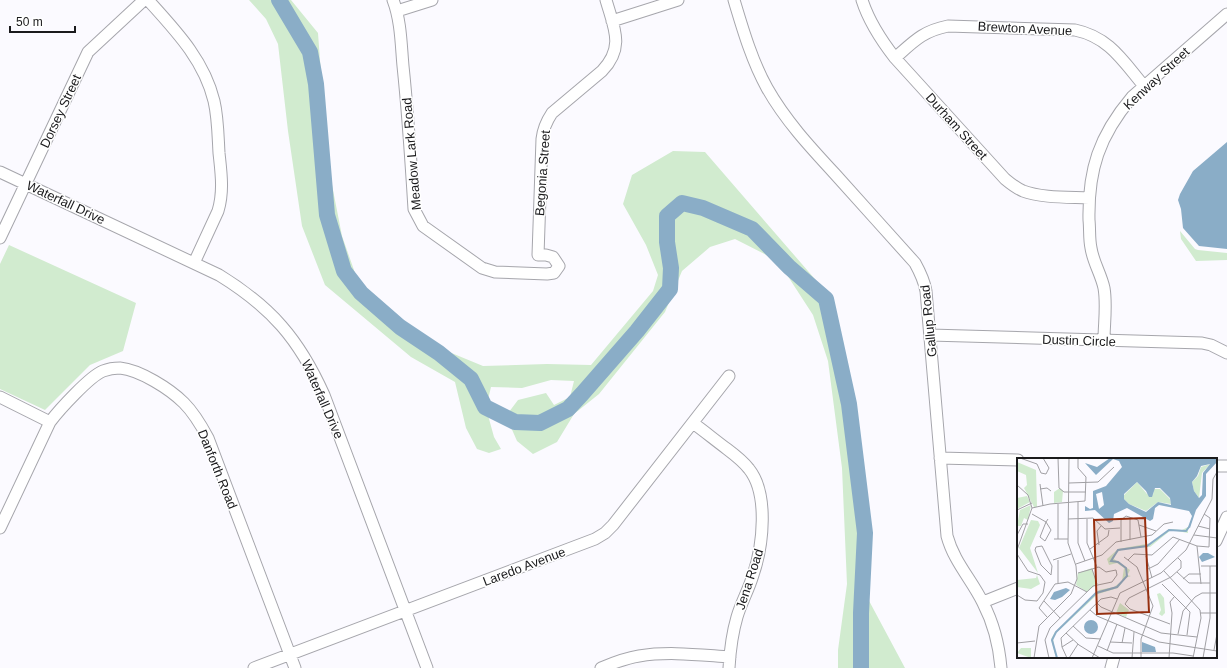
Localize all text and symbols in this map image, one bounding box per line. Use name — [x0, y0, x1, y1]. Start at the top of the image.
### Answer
scale bar — [10, 8, 75, 34]
text: 50 m — [16, 15, 43, 29]
street label: Brewton Avenue — [977, 19, 1073, 38]
street label: Kenway Street — [1120, 44, 1193, 113]
street label: Dorsey Street — [37, 72, 84, 150]
street label: Durham Street — [923, 90, 991, 163]
street label: Meadow Lark Road — [399, 97, 424, 211]
street label: Begonia Street — [532, 129, 553, 216]
street label: Waterfall Drive — [24, 178, 107, 227]
street label: Gallup Road — [917, 284, 940, 358]
street label: Dustin Circle — [1042, 332, 1116, 349]
street label: Waterfall Drive — [298, 357, 347, 441]
street label: Danforth Road — [195, 427, 240, 511]
inset map — [1017, 458, 1217, 658]
street label: Laredo Avenue — [481, 544, 568, 589]
street label: Jena Road — [733, 547, 766, 611]

